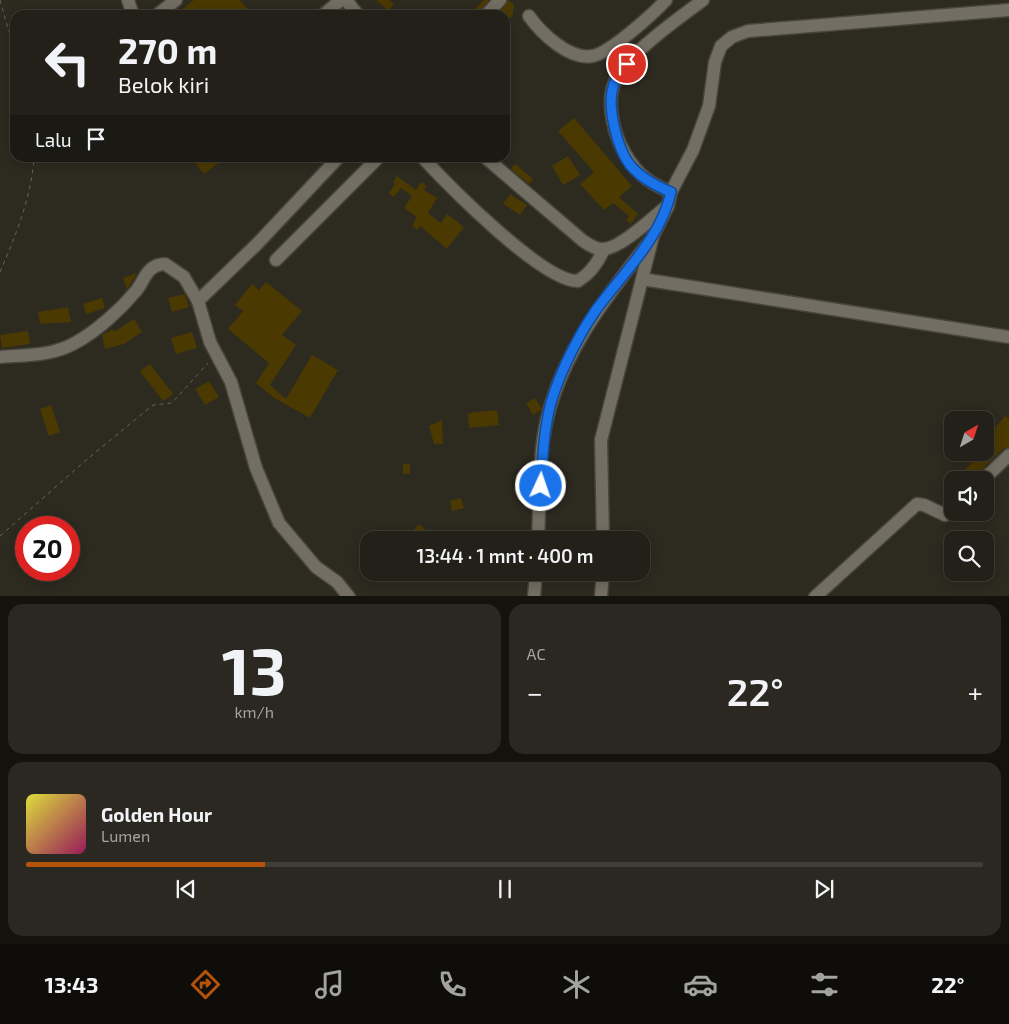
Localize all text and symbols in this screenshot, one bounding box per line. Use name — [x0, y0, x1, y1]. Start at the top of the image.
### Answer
text: 270 m — [118, 29, 217, 71]
icon: left — [35, 30, 100, 95]
pin — [606, 43, 648, 85]
icon: arrive — [613, 50, 641, 78]
text: Belok kiri — [118, 71, 209, 97]
icon: arrive — [82, 125, 110, 153]
text: Lalu — [35, 128, 72, 151]
north arrow — [944, 411, 994, 461]
map controls — [944, 411, 994, 581]
position arrow — [514, 459, 566, 511]
button: sound — [944, 471, 994, 521]
speed limit sign: 20 — [15, 516, 80, 581]
button: search — [944, 531, 994, 581]
text: 13:44 · 1 mnt · 400 m — [416, 544, 594, 567]
text: 13 — [222, 630, 287, 708]
text: AC — [527, 644, 546, 663]
text: 22° — [727, 668, 784, 714]
text: − — [527, 675, 543, 709]
text: + — [968, 675, 983, 709]
text: km/h — [234, 702, 274, 721]
text: Golden Hour — [101, 803, 212, 826]
text: Lumen — [101, 826, 150, 845]
icon: previous — [172, 875, 200, 903]
icon: pause — [491, 875, 519, 903]
icon: next — [810, 875, 838, 903]
icon: directions — [188, 967, 223, 1002]
icon: music — [312, 967, 347, 1002]
icon: phone — [435, 967, 470, 1002]
icon: climate — [559, 967, 594, 1002]
icon: car — [683, 967, 718, 1002]
icon: filters — [807, 967, 842, 1002]
text: 13:43 — [44, 971, 99, 997]
text: 22° — [931, 971, 964, 997]

